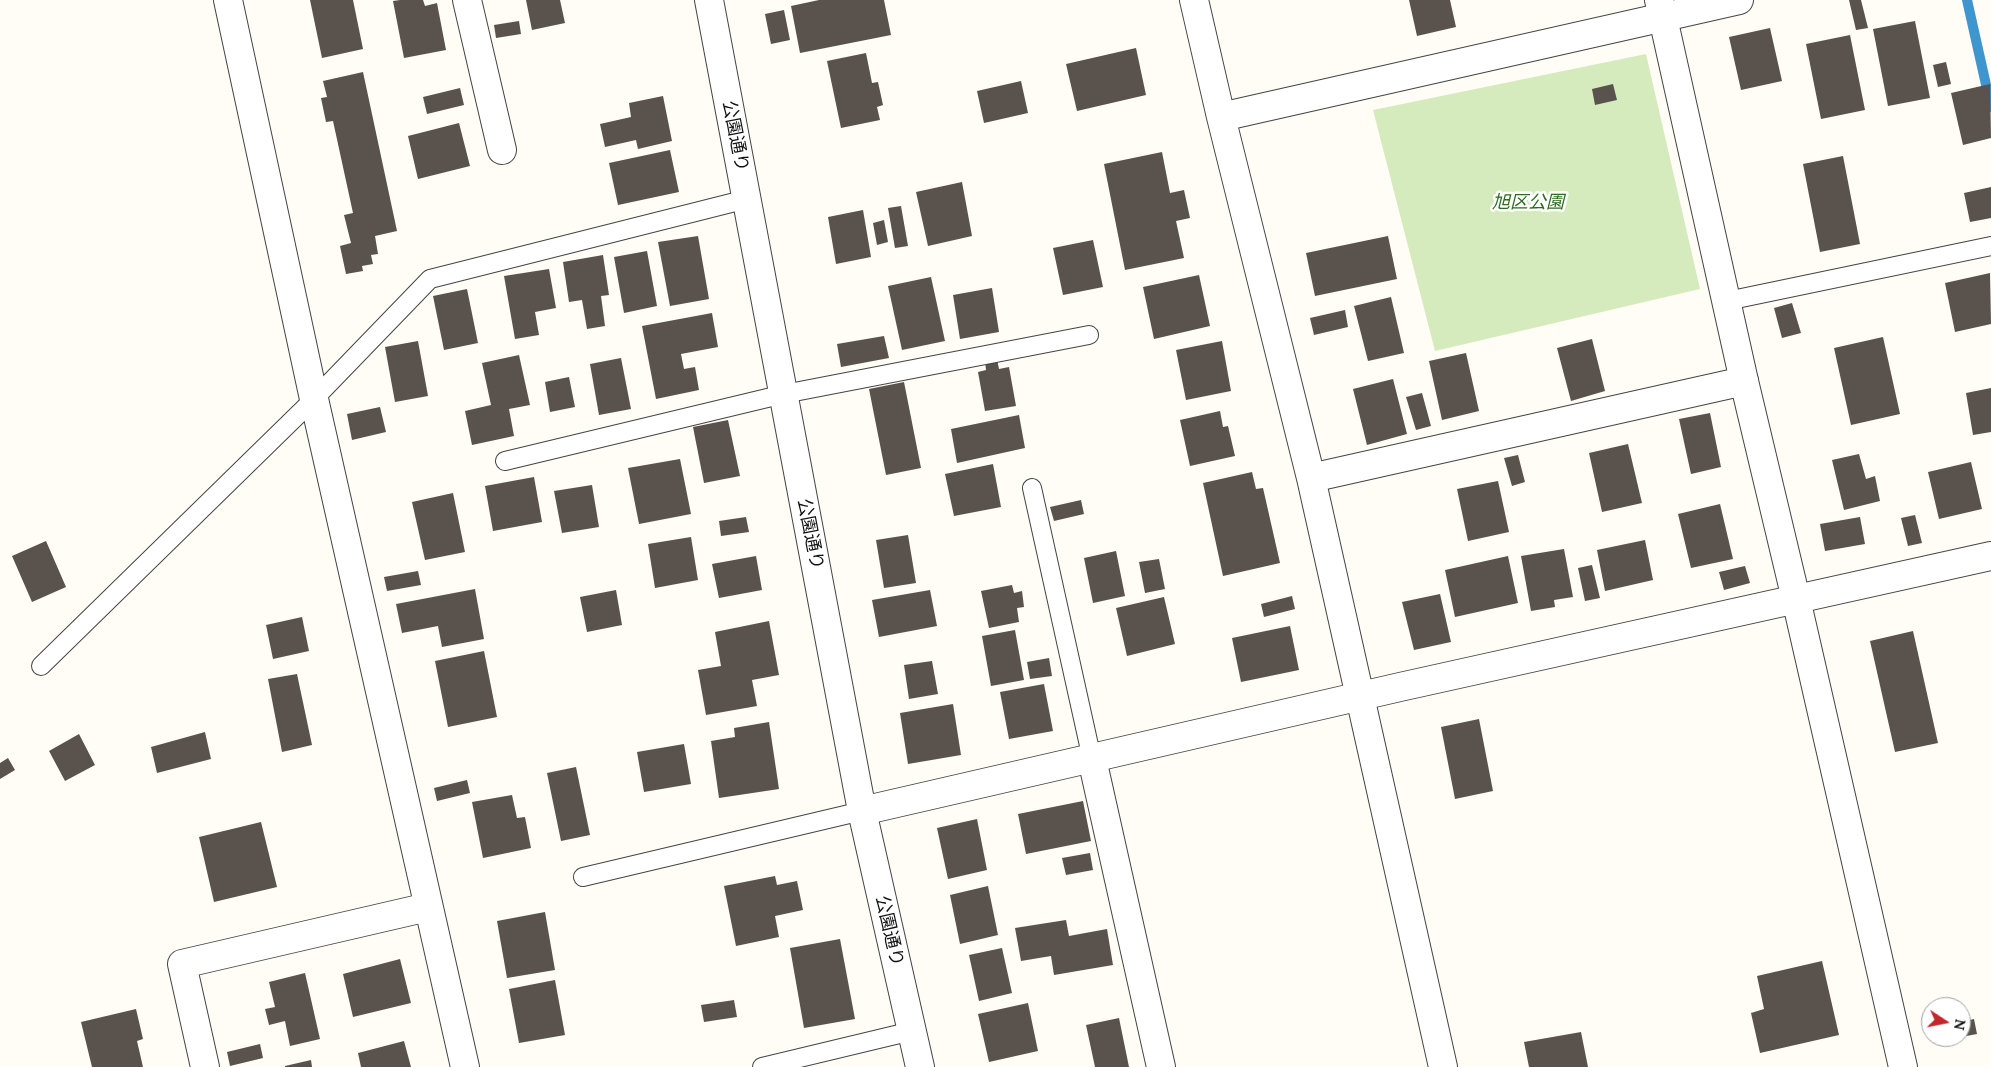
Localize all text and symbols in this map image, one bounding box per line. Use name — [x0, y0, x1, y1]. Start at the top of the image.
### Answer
street label: 公園通り — [718, 99, 752, 173]
park label: 旭区公園 — [1492, 192, 1564, 214]
street label: 公園通り — [793, 497, 827, 571]
street label: 公園通り — [870, 893, 908, 969]
north arrow — [1921, 997, 1971, 1047]
text: N — [1950, 1018, 1970, 1032]

